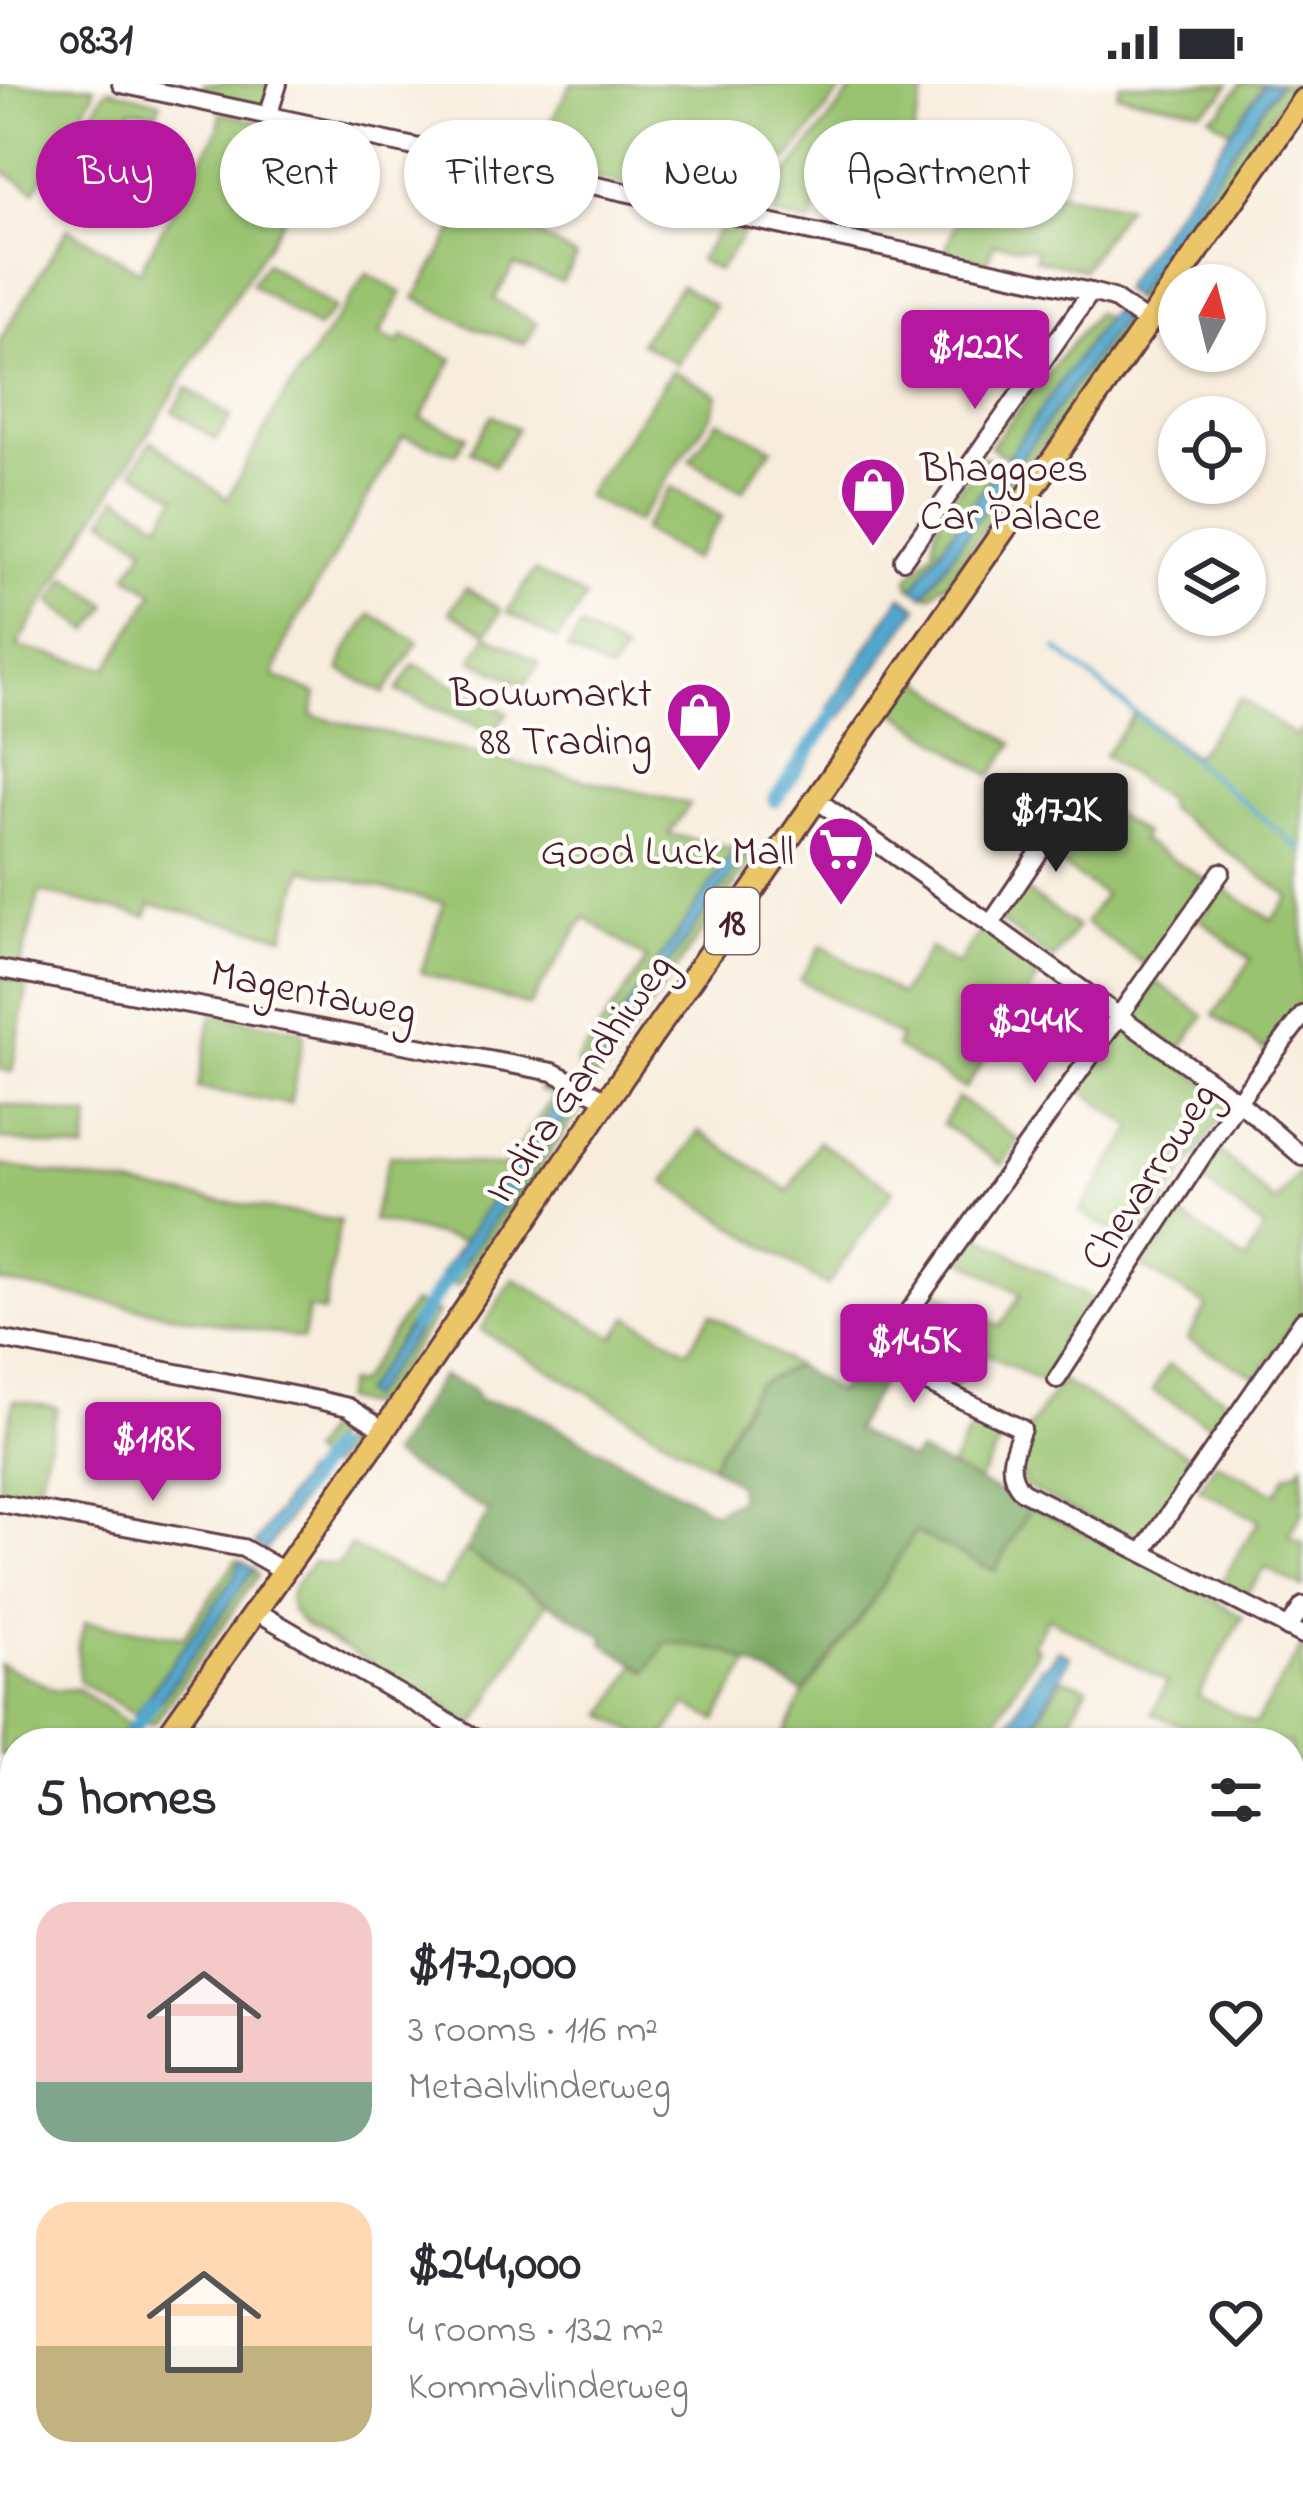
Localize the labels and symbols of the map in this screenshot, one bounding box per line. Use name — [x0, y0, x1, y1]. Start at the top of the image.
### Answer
north arrow — [1158, 264, 1266, 372]
pin: $122K — [891, 310, 1059, 412]
place label: Bhaggoes Car Palace — [919, 440, 1101, 549]
shop icon: Bhaggoes Car Palace — [838, 455, 908, 549]
place label: Bouwmarkt 88 Trading — [449, 665, 652, 774]
shop icon: Bouwmarkt 88 Trading — [664, 680, 734, 774]
pin: $172K — [972, 773, 1140, 875]
supermarket icon: Good Luck Mall — [806, 814, 876, 908]
place label: Good Luck Mall — [541, 823, 794, 884]
road number: 18 — [705, 888, 759, 954]
street label: Indira Gandhiweg — [471, 942, 690, 1218]
street label: Magentaweg — [205, 945, 421, 1044]
pin: $244K — [951, 984, 1119, 1086]
street label: Chevarroweg — [1067, 1071, 1235, 1284]
pin: $145K — [830, 1304, 998, 1406]
pin: $118K — [69, 1402, 237, 1504]

